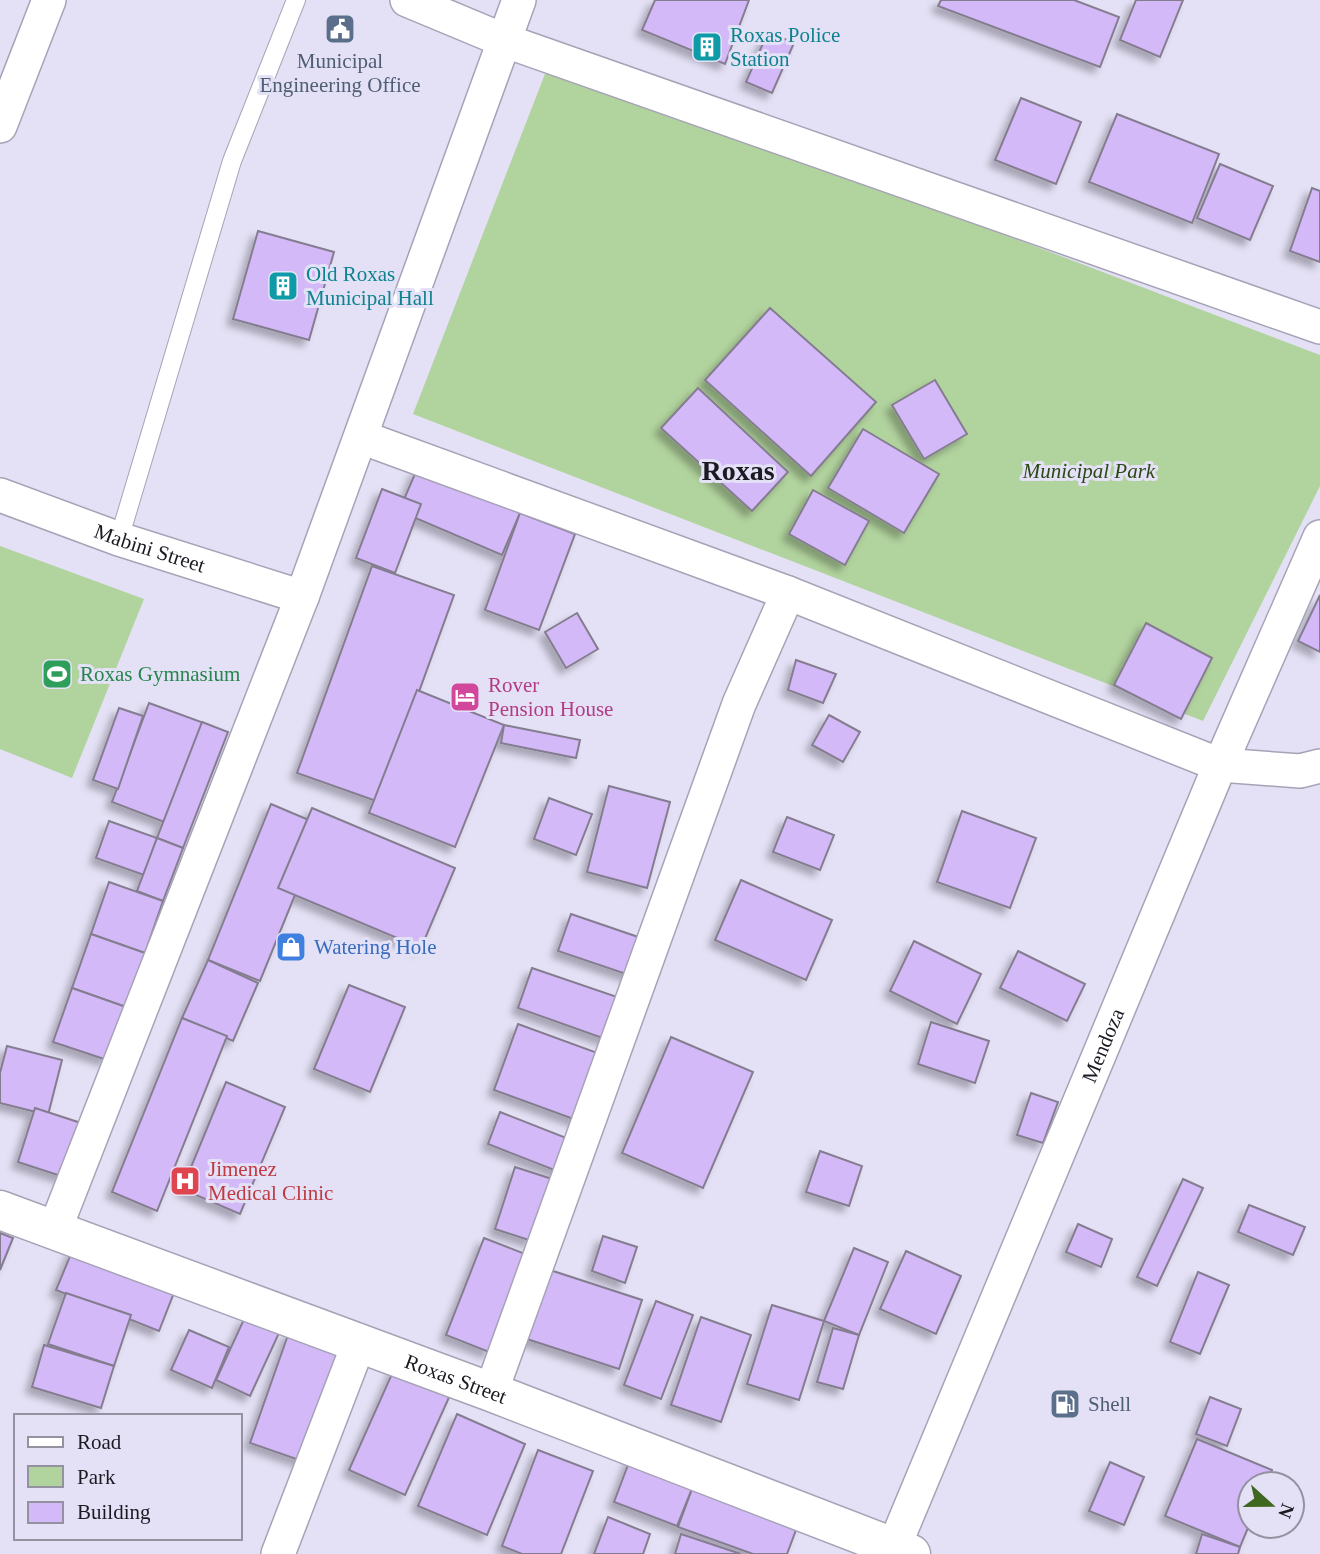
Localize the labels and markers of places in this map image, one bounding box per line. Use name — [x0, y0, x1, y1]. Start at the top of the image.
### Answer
public building icon: Municipal Engineering Office — [323, 12, 357, 46]
place label: Roxas Police Station — [730, 23, 840, 71]
building icon: Roxas Police Station — [690, 30, 724, 64]
place label: Municipal Engineering Office — [259, 49, 421, 97]
place label: Old Roxas Municipal Hall — [306, 262, 434, 310]
building icon: Old Roxas Municipal Hall — [266, 269, 300, 303]
sports icon: Roxas Gymnasium — [40, 657, 74, 691]
place label: Roxas Gymnasium — [80, 662, 240, 686]
place label: Rover Pension House — [488, 673, 613, 721]
hotel icon: Rover Pension House — [448, 680, 482, 714]
shop icon: Watering Hole — [274, 930, 308, 964]
place label: Watering Hole — [314, 935, 437, 959]
place label: Jimenez Medical Clinic — [208, 1157, 333, 1205]
hospital icon: Jimenez Medical Clinic — [168, 1164, 202, 1198]
fuel station icon: Shell — [1048, 1387, 1082, 1421]
place label: Shell — [1088, 1392, 1131, 1416]

